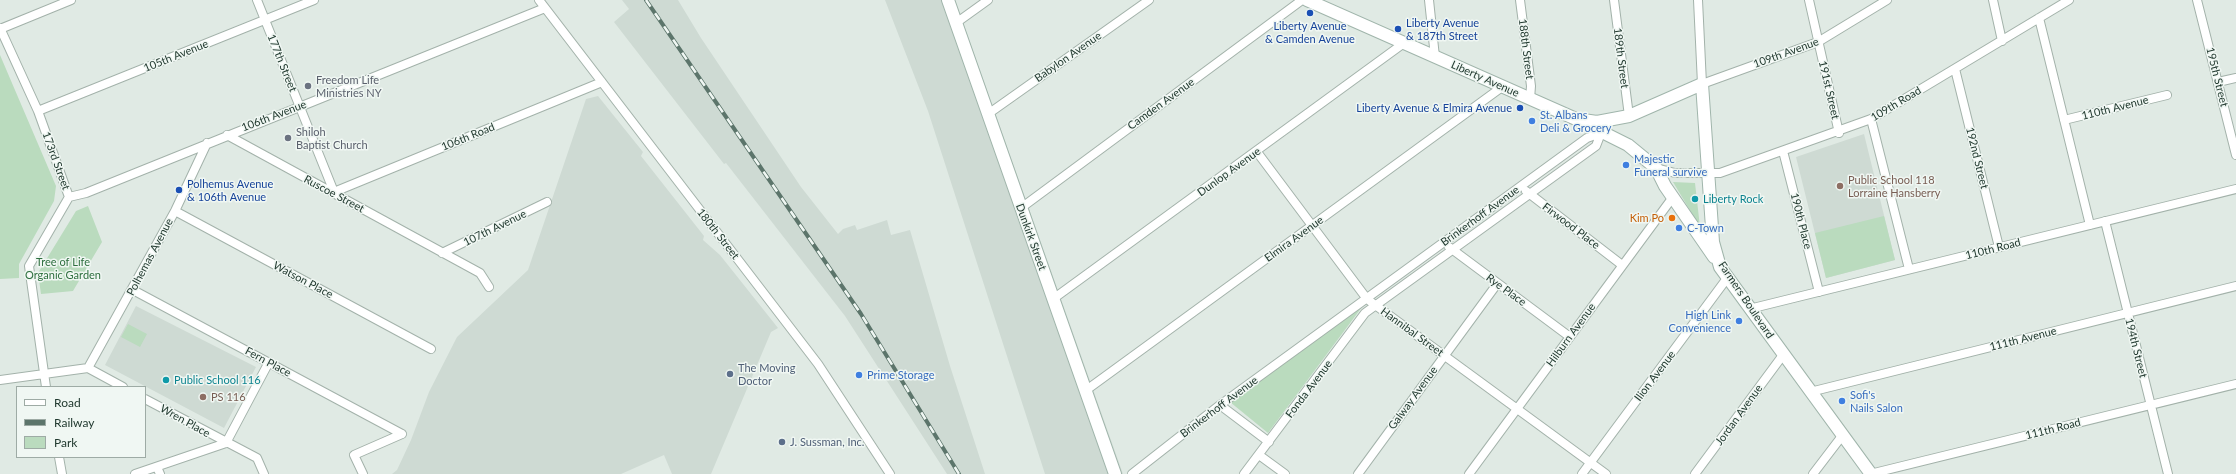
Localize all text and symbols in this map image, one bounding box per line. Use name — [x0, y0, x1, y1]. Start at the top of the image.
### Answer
marker: Liberty Avenue & Camden Avenue — [1305, 8, 1315, 18]
place label: Liberty Avenue & 187th Street — [1406, 16, 1479, 42]
street label: 188th Street — [1516, 18, 1536, 80]
place label: Liberty Avenue & Camden Avenue — [1265, 19, 1355, 45]
marker: Liberty Avenue & 187th Street — [1393, 24, 1403, 34]
street label: 189th Street — [1611, 27, 1631, 89]
street label: Babylon Avenue — [1032, 29, 1104, 85]
street label: 177th Street — [264, 32, 300, 94]
street label: 109th Avenue — [1752, 35, 1820, 71]
street label: 105th Avenue — [142, 37, 210, 75]
street label: 195th Street — [2203, 46, 2231, 108]
street label: Liberty Avenue — [1449, 58, 1521, 100]
street label: 191st Street — [1816, 59, 1842, 121]
place label: Freedom Life Ministries NY — [316, 73, 382, 99]
street label: Camden Avenue — [1125, 75, 1197, 133]
marker: Freedom Life Ministries NY — [303, 81, 313, 91]
street label: 109th Road — [1868, 84, 1924, 124]
street label: 110th Avenue — [2080, 93, 2150, 123]
street label: 106th Avenue — [240, 98, 308, 134]
place label: Liberty Avenue & Elmira Avenue — [1356, 101, 1512, 115]
marker: Liberty Avenue & Elmira Avenue — [1515, 103, 1525, 113]
place label: St. Albans Deli & Grocery — [1540, 108, 1611, 134]
marker: St. Albans Deli & Grocery — [1527, 116, 1537, 126]
street label: 106th Road — [439, 120, 497, 154]
place label: Shiloh Baptist Church — [296, 125, 368, 151]
street label: 192nd Street — [1963, 126, 1991, 190]
street label: 173rd Street — [39, 130, 73, 192]
marker: Shiloh Baptist Church — [283, 133, 293, 143]
street label: Dunlop Avenue — [1195, 145, 1263, 199]
place label: Majestic Funeral survive — [1634, 152, 1707, 178]
marker: Majestic Funeral survive — [1621, 160, 1631, 170]
street label: Ruscoe Street — [302, 173, 366, 215]
place label: Public School 118 Lorraine Hansberry — [1848, 173, 1941, 199]
place label: Polhemus Avenue & 106th Avenue — [187, 177, 273, 203]
marker: Public School 118 Lorraine Hansberry — [1835, 181, 1845, 191]
street label: Brinkerhoff Avenue — [1438, 183, 1522, 249]
marker: Polhemus Avenue & 106th Avenue — [174, 185, 184, 195]
street label: 190th Place — [1788, 191, 1814, 251]
place label: Liberty Rock — [1703, 192, 1763, 206]
marker: Liberty Rock — [1690, 194, 1700, 204]
street label: Firwood Place — [1540, 200, 1602, 252]
street label: Dunkirk Street — [1013, 202, 1049, 272]
street label: 180th Street — [694, 206, 742, 262]
street label: 107th Avenue — [461, 207, 529, 249]
place label: Kim Po — [1630, 211, 1664, 225]
street label: Elmira Avenue — [1262, 213, 1326, 265]
marker: Kim Po — [1667, 213, 1677, 223]
street label: Polhemas Avenue — [124, 216, 176, 298]
place label: C-Town — [1687, 221, 1724, 235]
marker: C-Town — [1674, 223, 1684, 233]
street label: 110th Road — [1964, 236, 2022, 262]
park label: Tree of Life Organic Garden — [25, 255, 101, 281]
street label: Watson Place — [271, 259, 335, 301]
street label: Farmers Boulevard — [1715, 259, 1777, 341]
street label: Rye Place — [1483, 271, 1529, 309]
street label: Hilburn Avenue — [1544, 301, 1598, 369]
street label: Hannibal Street — [1378, 305, 1446, 359]
place label: High Link Convenience — [1668, 308, 1731, 334]
marker: High Link Convenience — [1734, 316, 1744, 326]
street label: 194th Street — [2122, 317, 2150, 379]
street label: 111th Avenue — [1988, 324, 2058, 354]
street label: Fern Place — [243, 344, 293, 380]
street label: Ilion Avenue — [1632, 348, 1678, 404]
street label: Fonda Avenue — [1283, 357, 1335, 421]
place label: The Moving Doctor — [738, 361, 795, 387]
street label: Galway Avenue — [1386, 364, 1440, 432]
place label: Prime Storage — [867, 368, 935, 382]
marker: The Moving Doctor — [725, 369, 735, 379]
marker: Prime Storage — [854, 370, 864, 380]
place label: Public School 116 — [174, 373, 261, 387]
street label: Brinkerhoff Avenue — [1178, 374, 1260, 440]
marker: Public School 116 — [161, 375, 171, 385]
street label: Jordan Avenue — [1713, 382, 1765, 448]
legend — [16, 386, 146, 458]
place label: Sofi's Nails Salon — [1850, 388, 1903, 414]
place label: PS 116 — [211, 390, 246, 404]
marker: PS 116 — [198, 392, 208, 402]
text: Road — [54, 395, 81, 410]
marker: Sofi's Nails Salon — [1837, 396, 1847, 406]
street label: Wren Place — [158, 402, 212, 440]
text: Railway — [54, 415, 94, 430]
street label: 111th Road — [2024, 416, 2082, 442]
text: Park — [54, 435, 77, 450]
place label: J. Sussman, Inc. — [790, 435, 864, 449]
marker: J. Sussman, Inc. — [777, 437, 787, 447]

